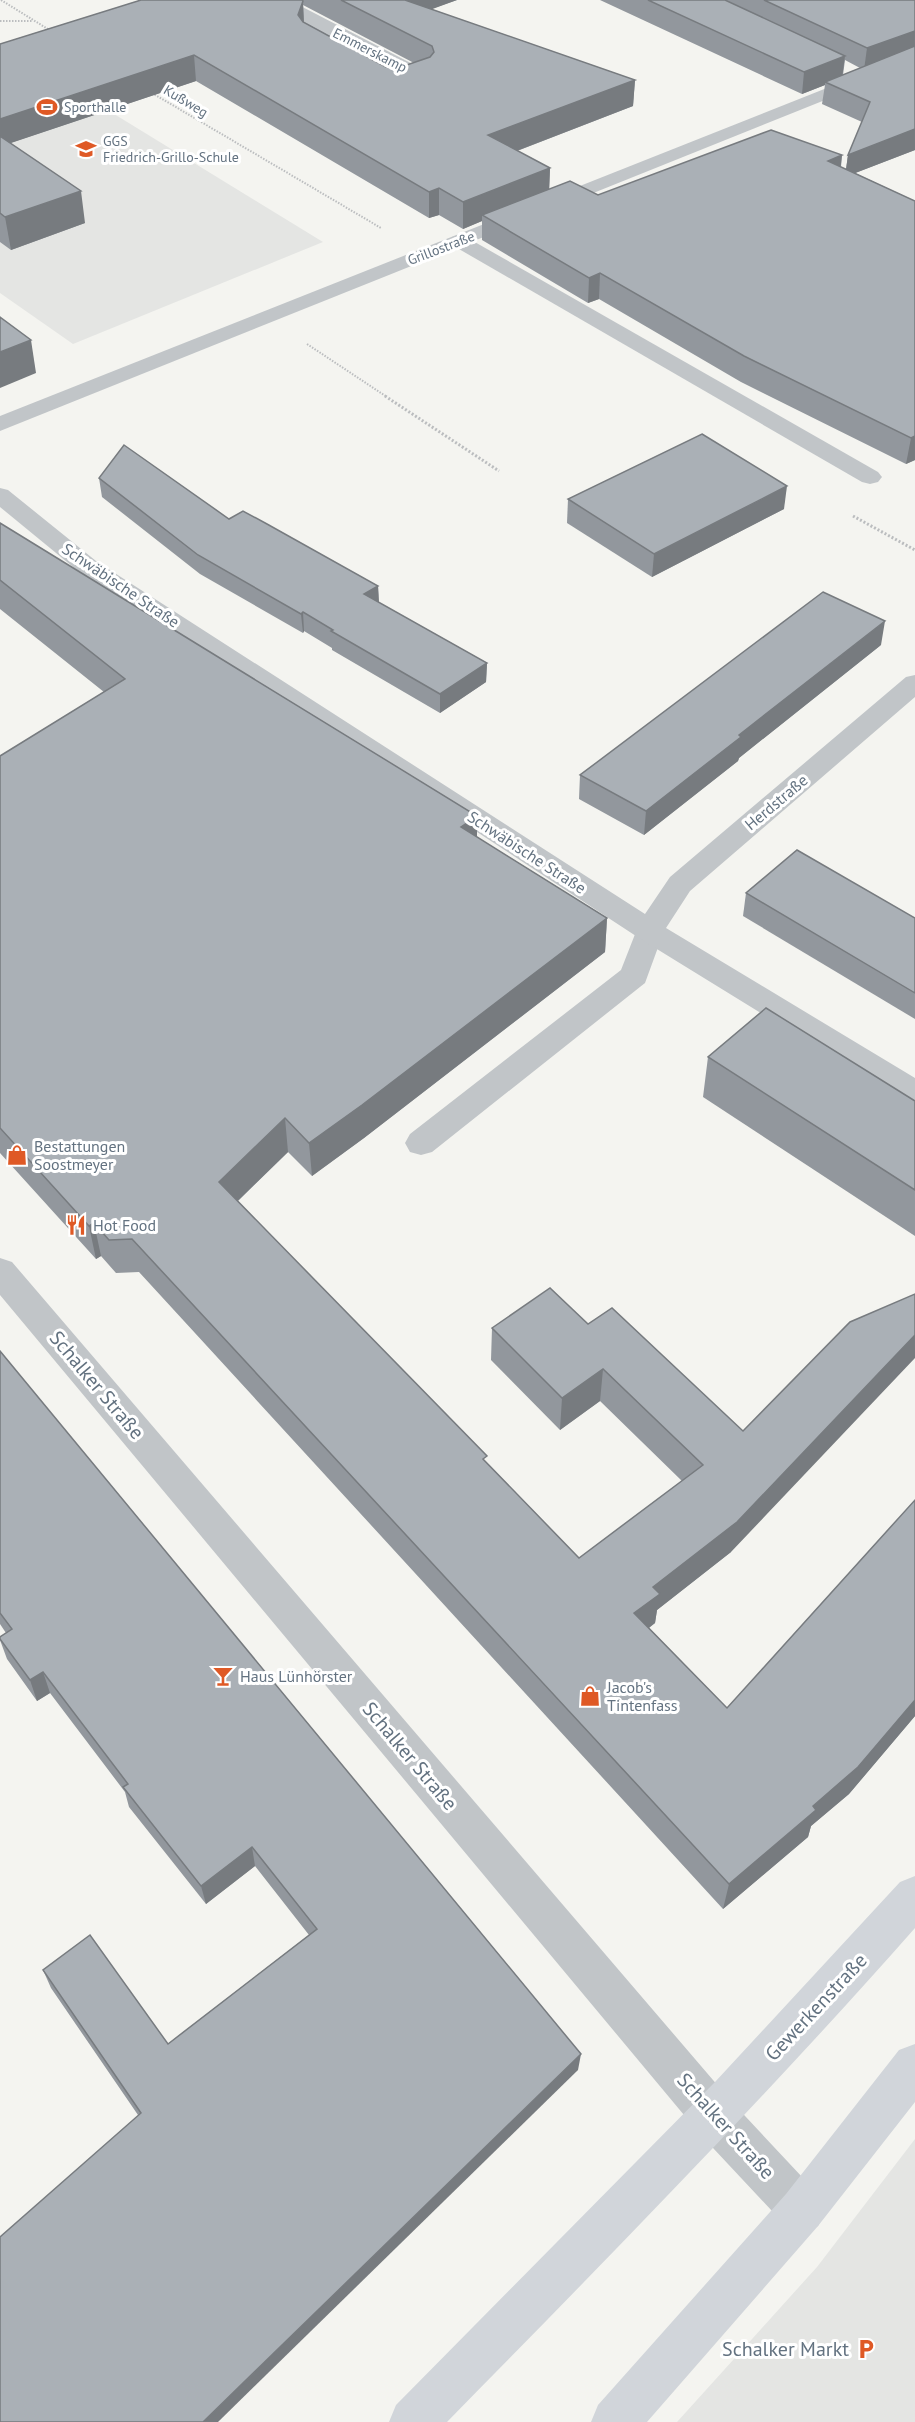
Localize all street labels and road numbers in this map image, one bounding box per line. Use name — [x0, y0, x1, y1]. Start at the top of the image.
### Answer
street label: Emmerskamp — [330, 24, 410, 76]
street label: Kußweg — [161, 81, 211, 121]
street label: Grillostraße — [405, 227, 477, 269]
street label: Schwäbische Straße — [59, 538, 183, 632]
street label: Herdstraße — [740, 770, 812, 834]
street label: Schwäbische Straße — [464, 806, 590, 898]
street label: Schalker Straße — [44, 1325, 150, 1445]
street label: Schalker Straße — [357, 1696, 463, 1816]
street label: Gewerkenstraße — [759, 1948, 873, 2066]
street label: Schalker Straße — [671, 2067, 781, 2185]

